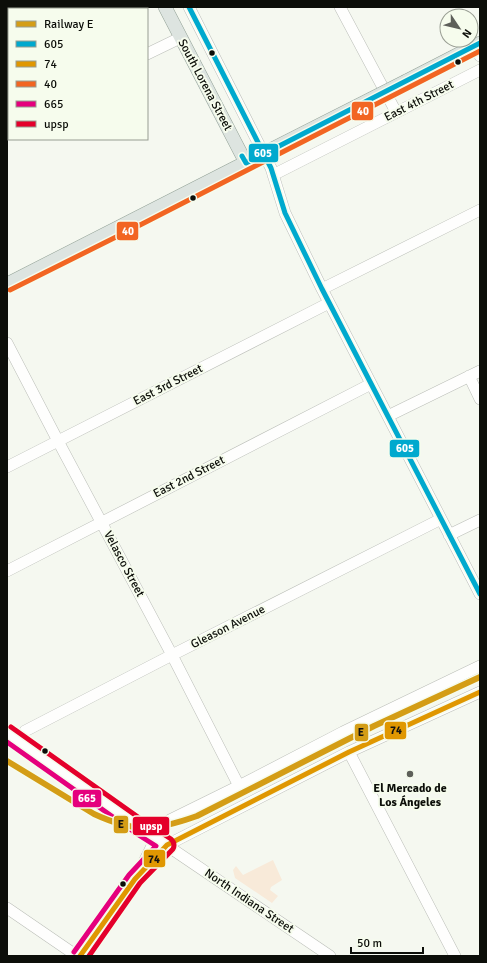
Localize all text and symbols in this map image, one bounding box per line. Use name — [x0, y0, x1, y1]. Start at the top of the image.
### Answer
legend — [8, 8, 148, 140]
north arrow — [439, 8, 479, 48]
text: Railway E — [44, 17, 94, 32]
text: N — [459, 27, 474, 40]
text: 605 — [44, 37, 63, 52]
street label: South Lorena Street — [174, 37, 236, 133]
unlabelled marker — [207, 48, 217, 58]
text: 74 — [44, 57, 57, 72]
unlabelled marker — [453, 57, 463, 67]
text: 40 — [44, 77, 57, 92]
street label: East 4th Street — [382, 77, 456, 125]
text: 665 — [44, 97, 63, 112]
line badge: 40 — [351, 101, 374, 121]
text: 40 — [357, 105, 369, 118]
text: upsp — [44, 117, 69, 132]
line badge: 605 — [248, 143, 279, 163]
text: 605 — [254, 147, 272, 160]
unlabelled marker — [188, 193, 198, 203]
line badge: 40 — [116, 221, 139, 241]
text: 40 — [122, 225, 134, 238]
street label: East 3rd Street — [131, 361, 205, 409]
line badge: 605 — [389, 439, 420, 458]
text: 605 — [396, 442, 414, 455]
street label: East 2nd Street — [151, 453, 227, 501]
street label: Velasco Street — [100, 528, 148, 600]
street label: Gleason Avenue — [188, 602, 268, 652]
line badge: 74 — [384, 721, 407, 740]
line badge: E — [354, 723, 369, 742]
text: 74 — [390, 724, 402, 737]
text: E — [358, 726, 364, 739]
unlabelled marker — [40, 746, 50, 756]
marker: El Mercado de Los Ángeles — [405, 769, 415, 779]
place label: El Mercado de Los Ángeles — [373, 781, 447, 810]
line badge: 665 — [72, 789, 102, 808]
text: 665 — [78, 792, 96, 805]
line badge: E — [113, 815, 129, 834]
line badge: upsp — [132, 816, 170, 836]
text: E — [118, 818, 124, 831]
text: upsp — [140, 820, 162, 833]
line badge: 74 — [143, 849, 166, 868]
text: 74 — [148, 853, 160, 866]
street label: North Indiana Street — [201, 866, 297, 936]
unlabelled marker — [118, 879, 128, 889]
scale bar — [351, 929, 423, 955]
text: 50 m — [357, 936, 382, 951]

